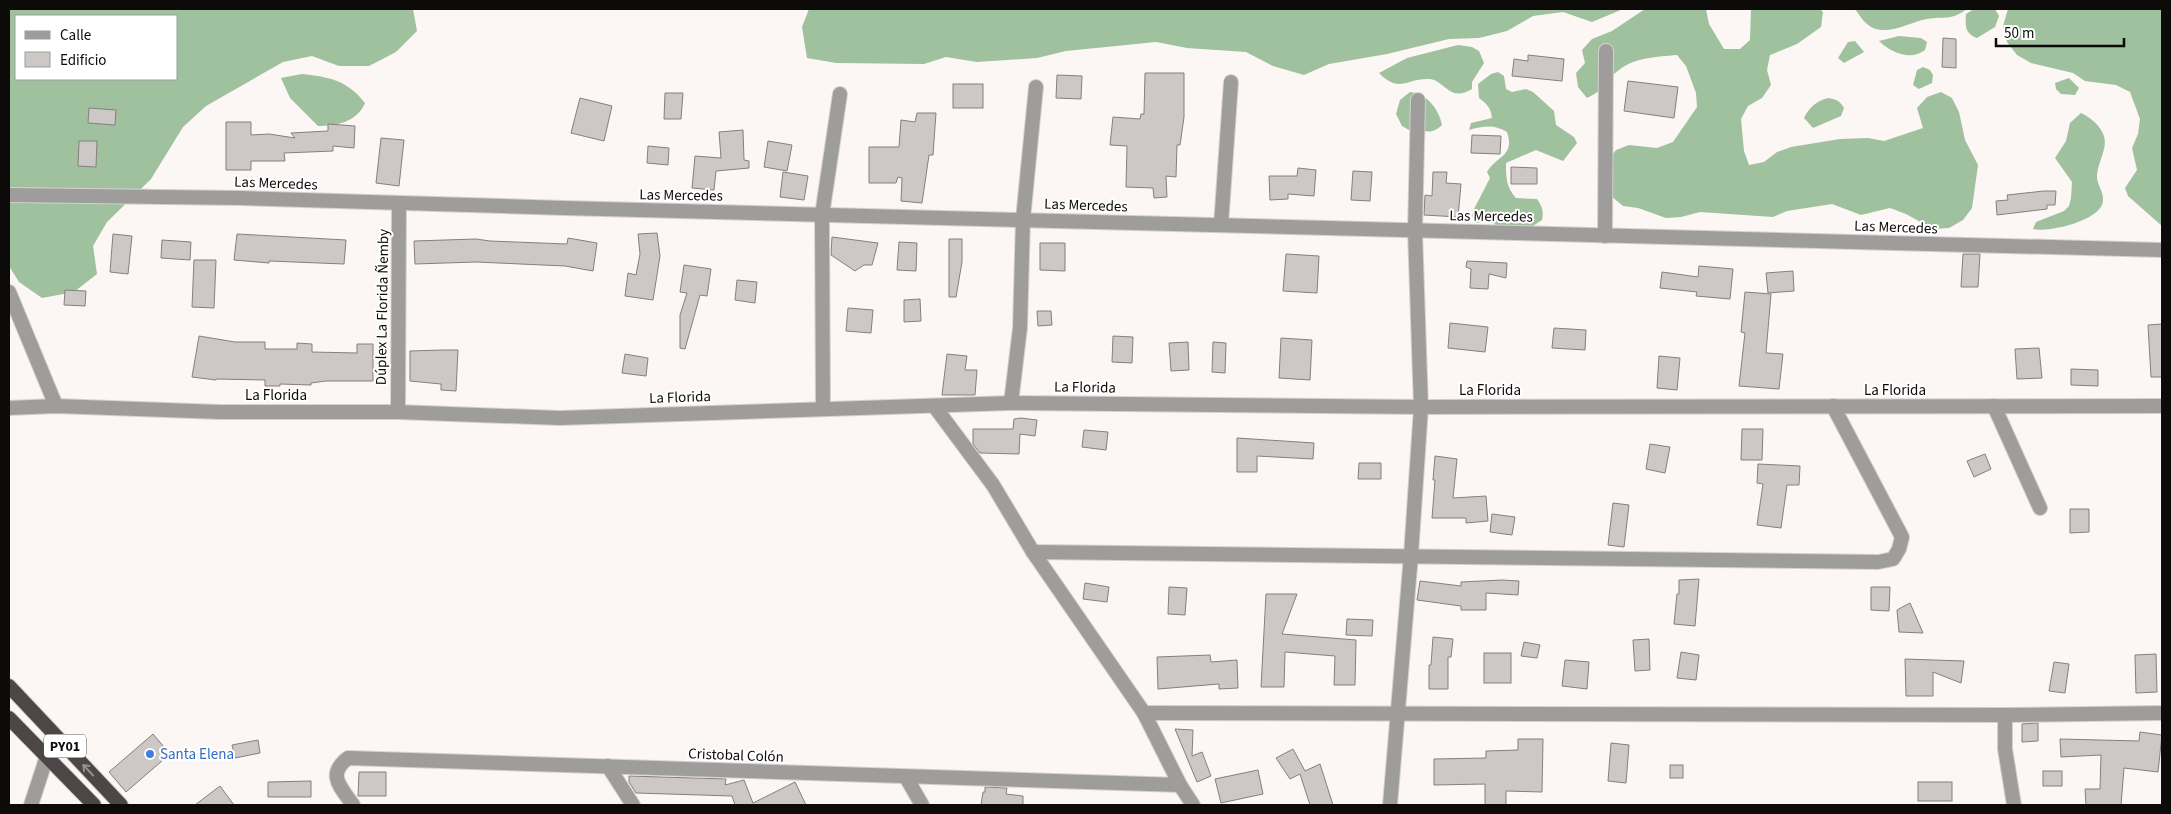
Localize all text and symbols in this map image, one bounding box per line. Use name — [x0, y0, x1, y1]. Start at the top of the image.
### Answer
legend — [15, 15, 178, 80]
scale bar — [1996, 15, 2124, 47]
text: 50 m — [2004, 23, 2034, 44]
text: Calle — [60, 25, 91, 46]
text: Edificio — [60, 50, 107, 71]
street label: Las Mercedes — [234, 172, 318, 195]
street label: Las Mercedes — [639, 184, 723, 207]
street label: Las Mercedes — [1044, 194, 1128, 217]
street label: Las Mercedes — [1449, 205, 1533, 228]
street label: Las Mercedes — [1854, 216, 1938, 239]
street label: Dúplex La Florida Ñemby — [371, 229, 394, 385]
street label: La Florida — [1054, 376, 1116, 399]
street label: La Florida — [1459, 380, 1521, 401]
street label: La Florida — [1864, 380, 1926, 401]
street label: La Florida — [245, 385, 307, 406]
street label: La Florida — [649, 386, 711, 409]
road number: PY01 — [44, 734, 86, 758]
street label: Cristobal Colón — [688, 743, 784, 768]
place label: Santa Elena — [160, 744, 234, 765]
marker: Santa Elena — [144, 748, 156, 760]
one-way arrow — [82, 763, 94, 776]

